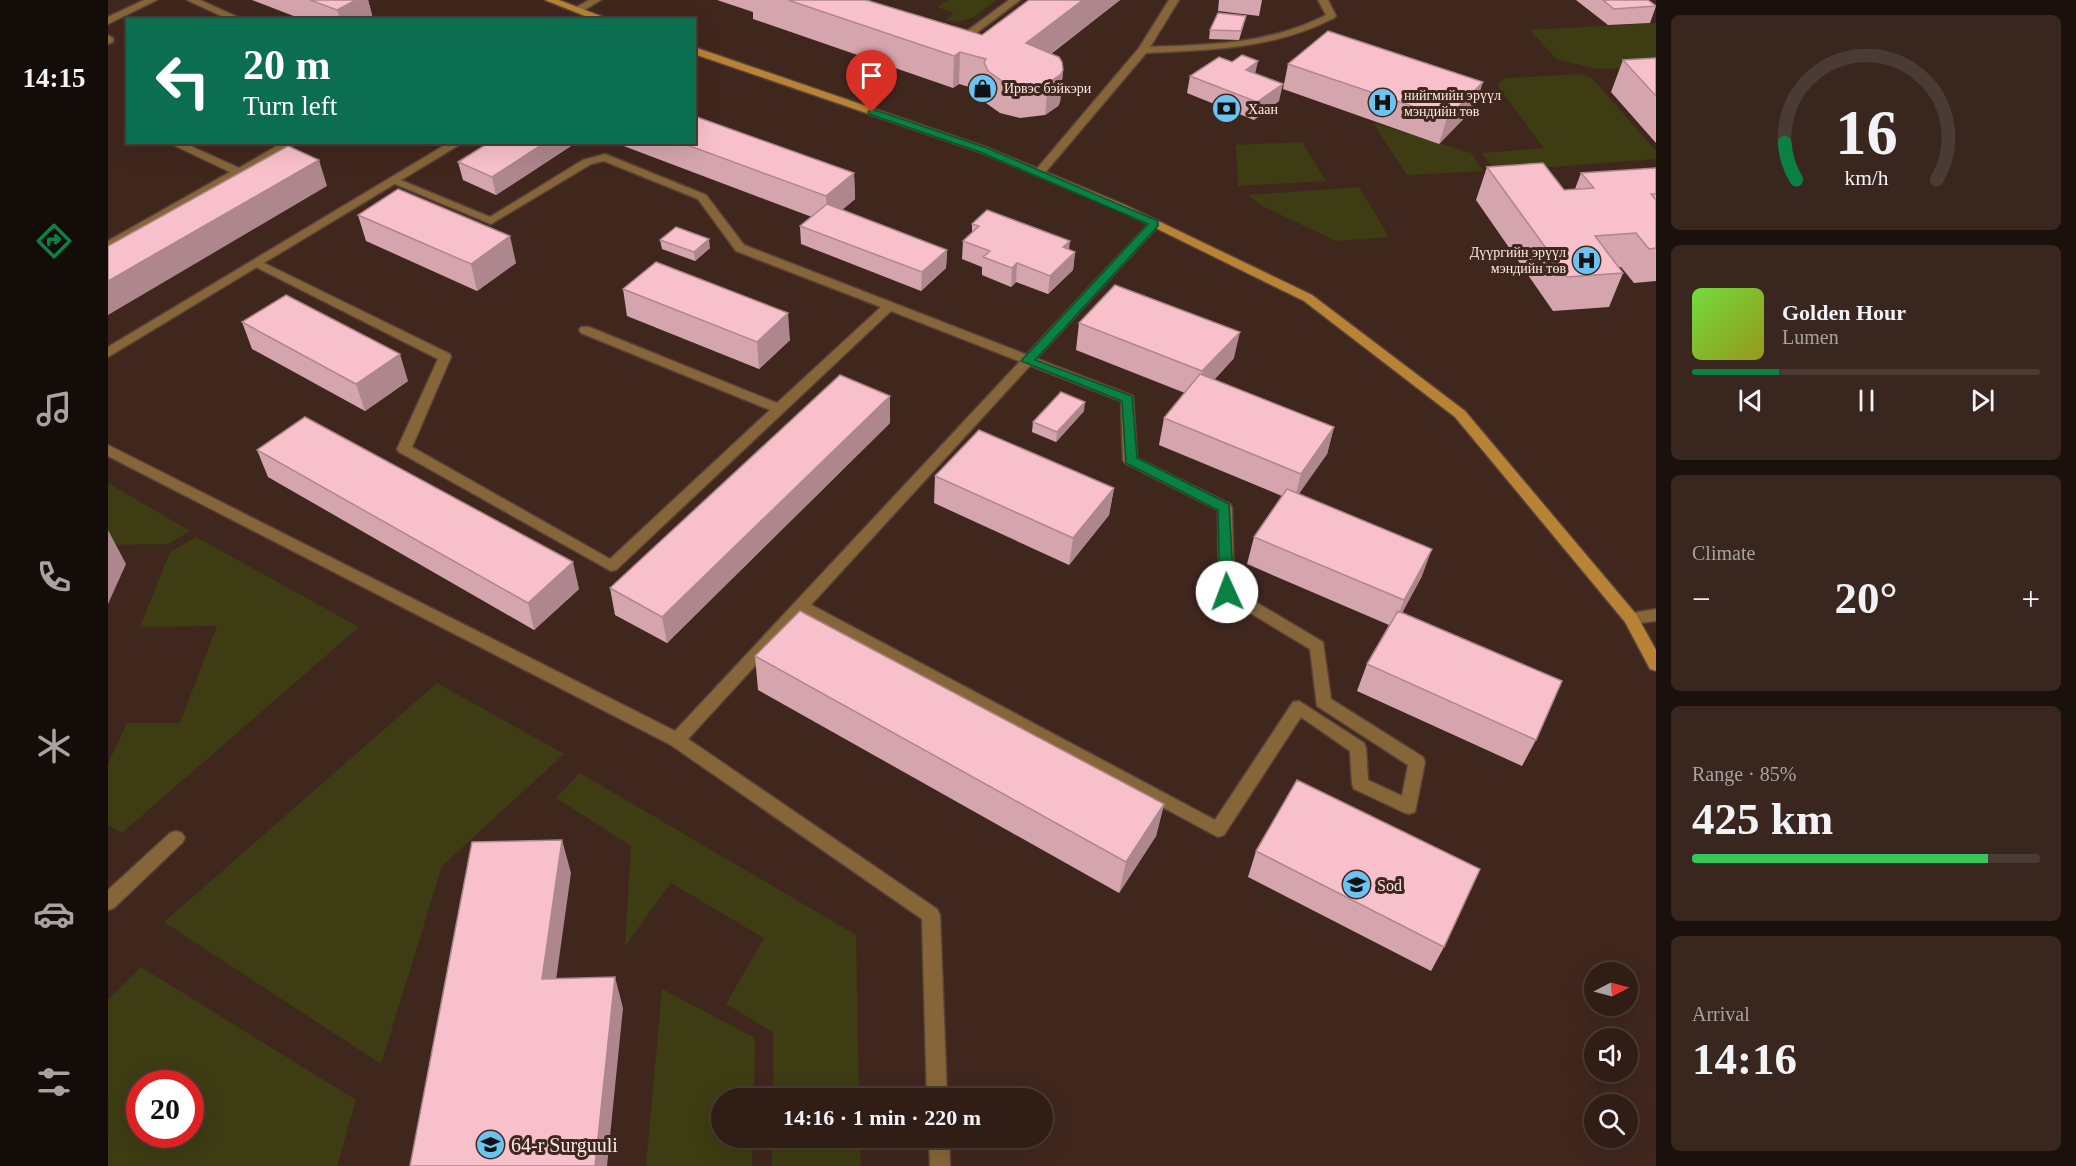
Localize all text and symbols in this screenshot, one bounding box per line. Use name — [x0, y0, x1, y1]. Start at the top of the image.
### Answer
icon: left — [144, 42, 222, 120]
text: 20 m — [243, 42, 331, 88]
pin — [846, 50, 897, 112]
icon: arrive — [855, 59, 888, 92]
text: 14:15 — [23, 63, 86, 93]
shop icon: Ирвэс бэйкэри — [967, 72, 999, 104]
place label: Ирвэс бэйкэри — [1004, 81, 1092, 96]
hospital icon: нийгмийн эрүүл мэндийн төв — [1367, 87, 1399, 119]
place label: нийгмийн эрүүл мэндийн төв — [1404, 88, 1501, 119]
text: Turn left — [243, 91, 337, 121]
bank icon: Хаан — [1211, 93, 1243, 125]
text: 16 — [1835, 98, 1897, 167]
place label: Хаан — [1248, 102, 1279, 117]
text: km/h — [1844, 166, 1888, 190]
icon: directions — [33, 220, 75, 262]
hospital icon: Дүүргийн эрүүл мэндийн төв — [1571, 244, 1603, 276]
place label: Дүүргийн эрүүл мэндийн төв — [1470, 245, 1566, 276]
text: Golden Hour — [1782, 300, 1906, 325]
text: Lumen — [1782, 326, 1839, 348]
icon: previous — [1734, 384, 1767, 417]
icon: pause — [1850, 384, 1883, 417]
icon: next — [1966, 384, 1999, 417]
icon: music — [33, 388, 75, 430]
text: Climate — [1692, 542, 1755, 564]
icon: phone — [33, 556, 75, 598]
position arrow — [1195, 560, 1259, 624]
text: 20° — [1835, 573, 1898, 623]
text: − — [1692, 581, 1711, 617]
text: + — [2021, 581, 2040, 617]
icon: climate — [33, 725, 75, 767]
text: Range · 85% — [1692, 763, 1796, 785]
text: 425 km — [1692, 794, 1833, 844]
school or university icon: Sod — [1340, 869, 1372, 901]
place label: Sod — [1377, 877, 1402, 894]
icon: car — [33, 893, 75, 935]
north arrow — [1584, 962, 1638, 1016]
map controls — [1584, 962, 1638, 1148]
text: Arrival — [1692, 1003, 1750, 1025]
button: sound — [1584, 1028, 1638, 1082]
text: 14:16 — [1692, 1034, 1797, 1084]
icon: filters — [33, 1061, 75, 1103]
speed limit sign: 20 — [126, 1070, 204, 1148]
button: search — [1584, 1094, 1638, 1148]
text: 14:16 · 1 min · 220 m — [783, 1105, 981, 1130]
school or university icon: 64-r Surguuli — [474, 1129, 506, 1161]
place label: 64-r Surguuli — [511, 1134, 618, 1157]

